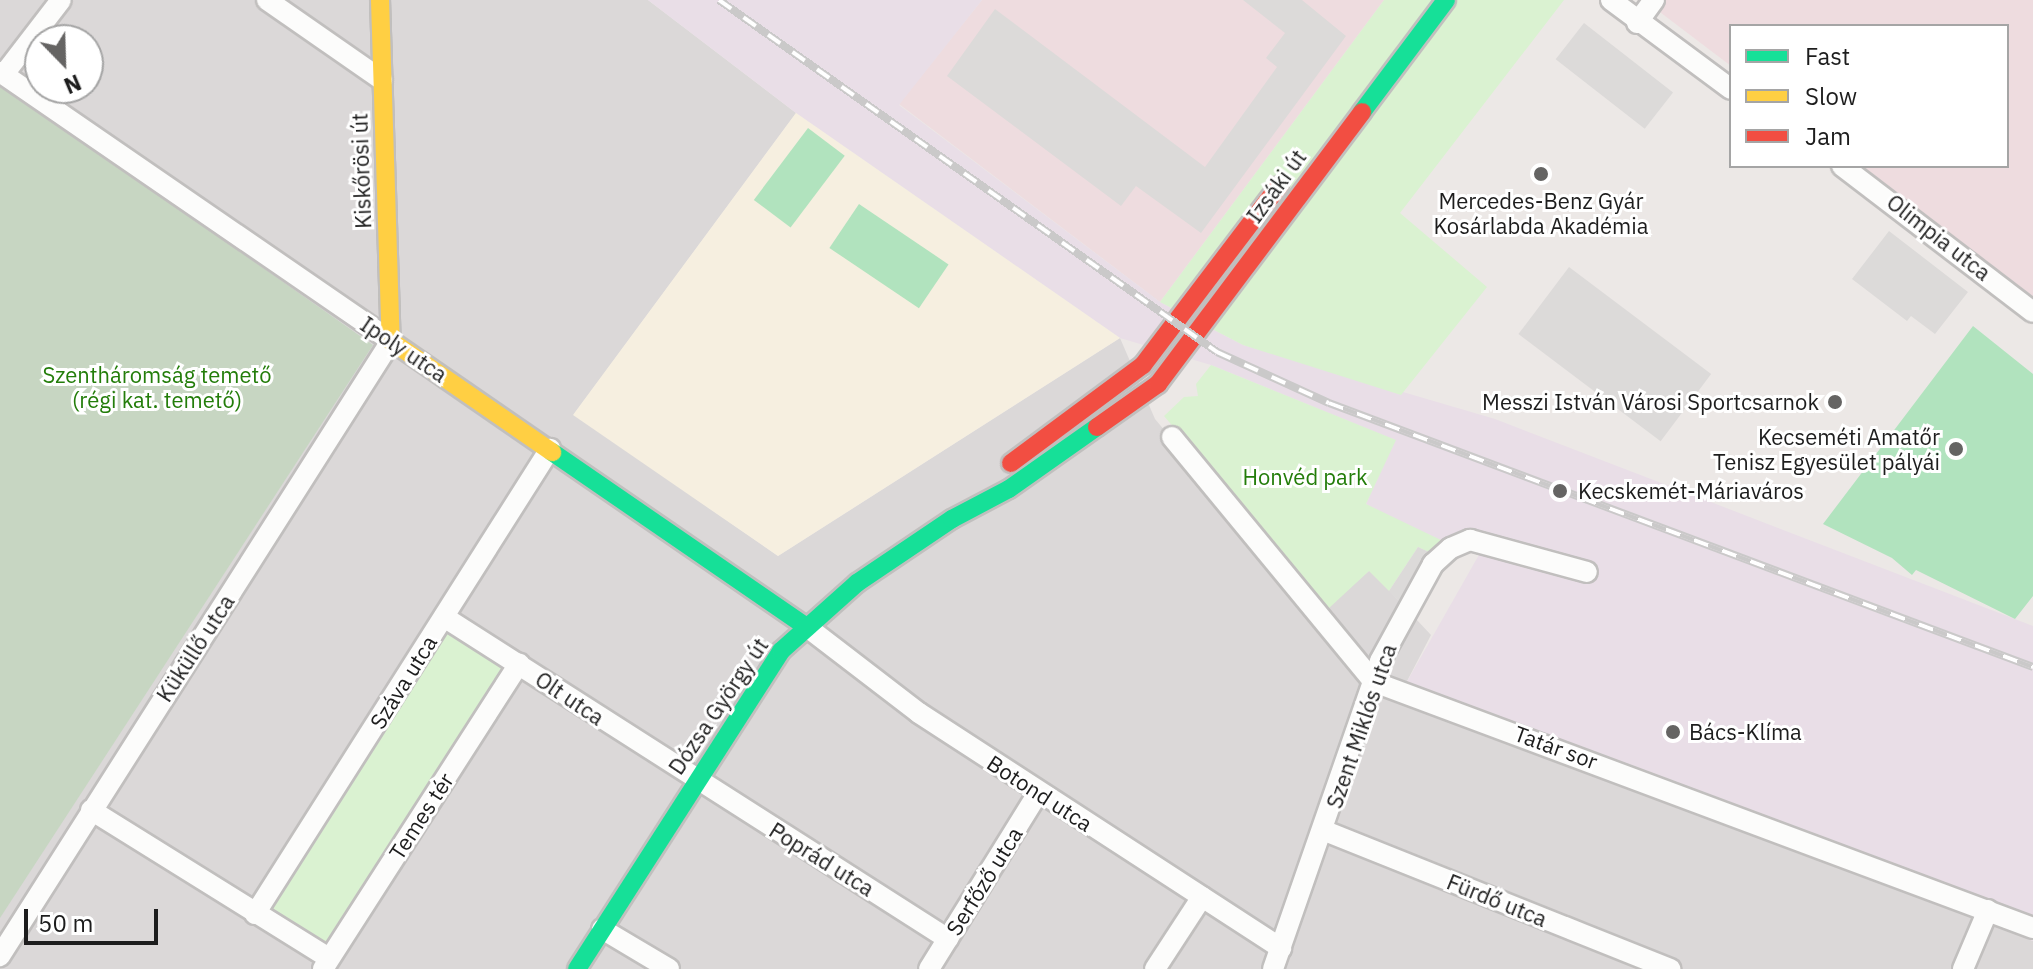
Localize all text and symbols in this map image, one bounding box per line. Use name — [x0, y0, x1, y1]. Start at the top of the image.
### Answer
north arrow — [24, 24, 104, 104]
legend — [1729, 24, 2009, 168]
text: Fast — [1805, 40, 1850, 72]
text: N — [60, 68, 86, 101]
text: Slow — [1805, 80, 1857, 112]
street label: Kiskőrösi út — [346, 113, 376, 229]
text: Jam — [1805, 120, 1851, 152]
street label: Izsáki út — [1241, 144, 1311, 228]
marker: Mercedes-Benz Gyár Kosárlabda Akadémia — [1532, 165, 1550, 183]
place label: Mercedes-Benz Gyár Kosárlabda Akadémia — [1433, 187, 1649, 238]
street label: Olimpia utca — [1882, 188, 1996, 286]
street label: Ipoly utca — [356, 310, 452, 388]
park label: Szentháromság temető (régi kat. temető) — [42, 361, 272, 412]
place label: Messzi István Városi Sportcsarnok — [1482, 389, 1819, 415]
marker: Messzi István Városi Sportcsarnok — [1826, 393, 1844, 411]
place label: Kecseméti Amatőr Tenisz Egyesület pályái — [1713, 423, 1940, 474]
marker: Kecseméti Amatőr Tenisz Egyesület pályái — [1947, 440, 1965, 458]
park label: Honvéd park — [1242, 464, 1368, 490]
place label: Kecskemét-Máriaváros — [1578, 478, 1804, 504]
marker: Kecskemét-Máriaváros — [1549, 480, 1571, 502]
street label: Küküllő utca — [151, 589, 239, 707]
street label: Száva utca — [364, 630, 442, 734]
street label: Dózsa György út — [663, 633, 773, 779]
street label: Szent Miklós utca — [1320, 640, 1402, 812]
street label: Olt utca — [531, 665, 609, 731]
place label: Bács-Klíma — [1689, 719, 1802, 745]
street label: Tatár sor — [1511, 720, 1601, 774]
marker: Bács-Klíma — [1664, 723, 1682, 741]
street label: Botond utca — [982, 749, 1098, 837]
street label: Temes tér — [383, 768, 459, 864]
street label: Poprád utca — [765, 816, 879, 902]
street label: Serfőző utca — [940, 822, 1028, 940]
street label: Fürdő utca — [1443, 868, 1551, 932]
scale bar — [28, 893, 162, 943]
text: 50 m — [38, 907, 93, 939]

